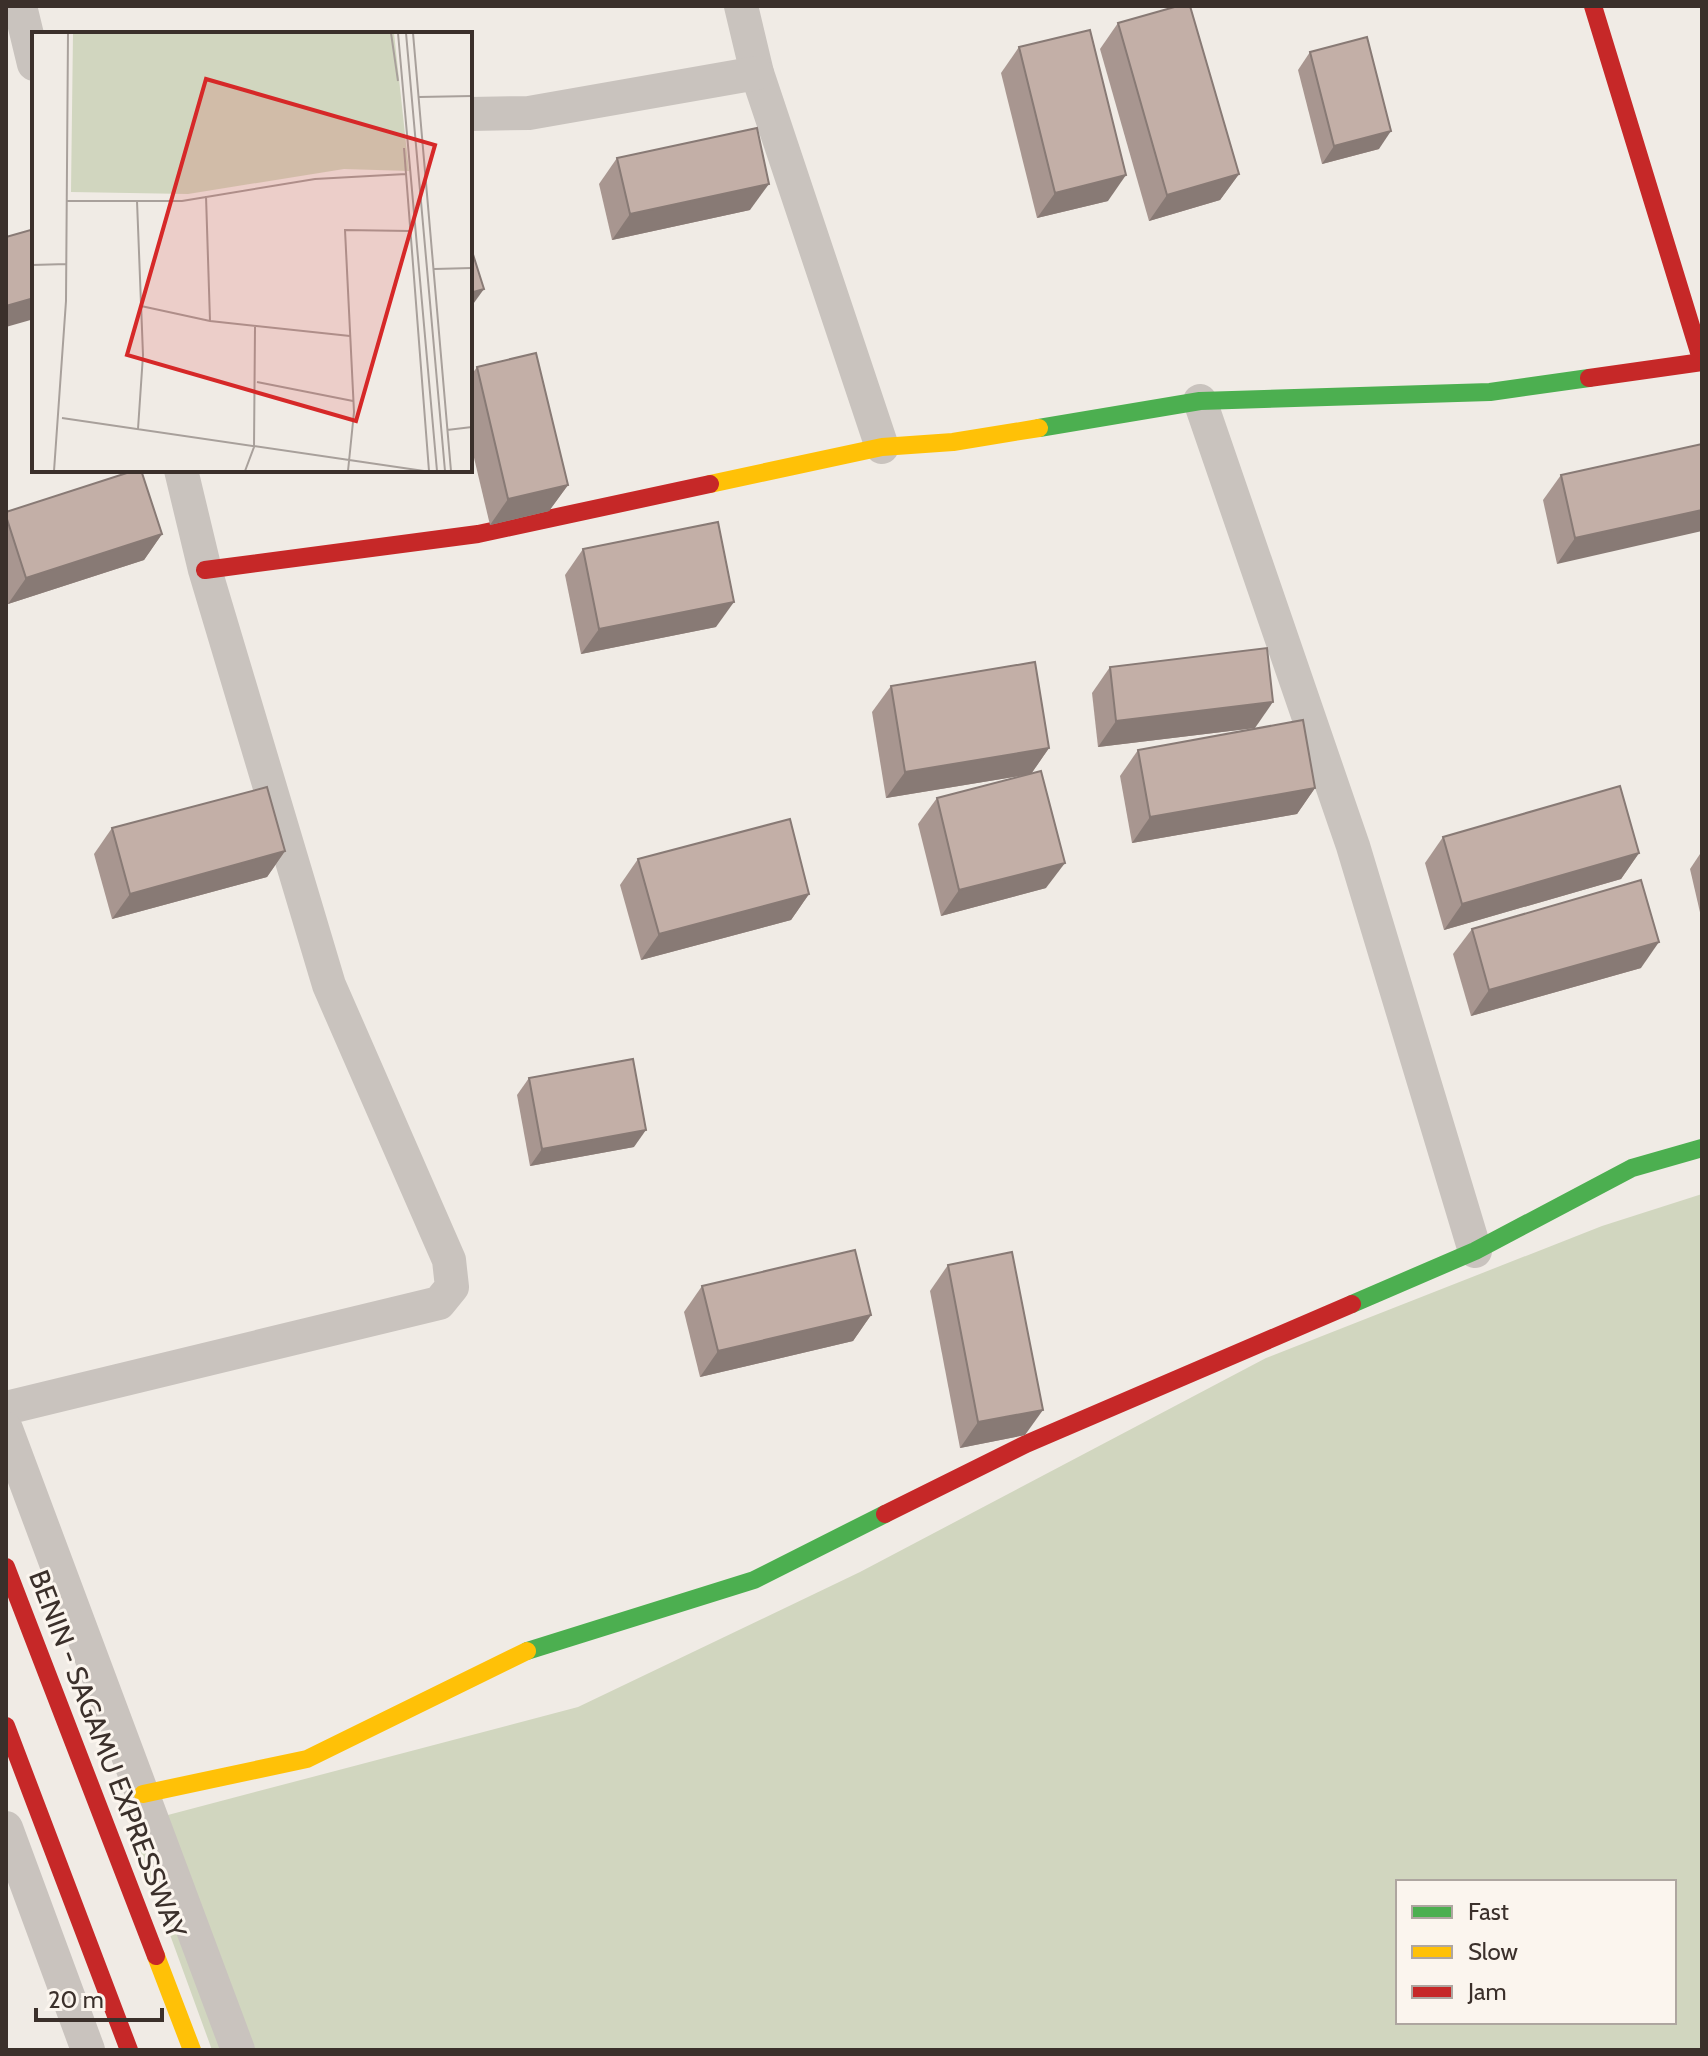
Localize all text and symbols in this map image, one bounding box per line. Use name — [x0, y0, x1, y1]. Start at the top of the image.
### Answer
inset map — [32, 32, 472, 472]
street label: BENIN - SAGAMU EXPRESSWAY — [22, 1565, 194, 1944]
legend — [1396, 1880, 1676, 2024]
text: Fast — [1468, 1897, 1509, 1926]
text: Slow — [1468, 1937, 1518, 1966]
scale bar — [36, 1972, 162, 2022]
text: Jam — [1467, 1977, 1506, 2006]
text: 20 m — [48, 1985, 104, 2014]

